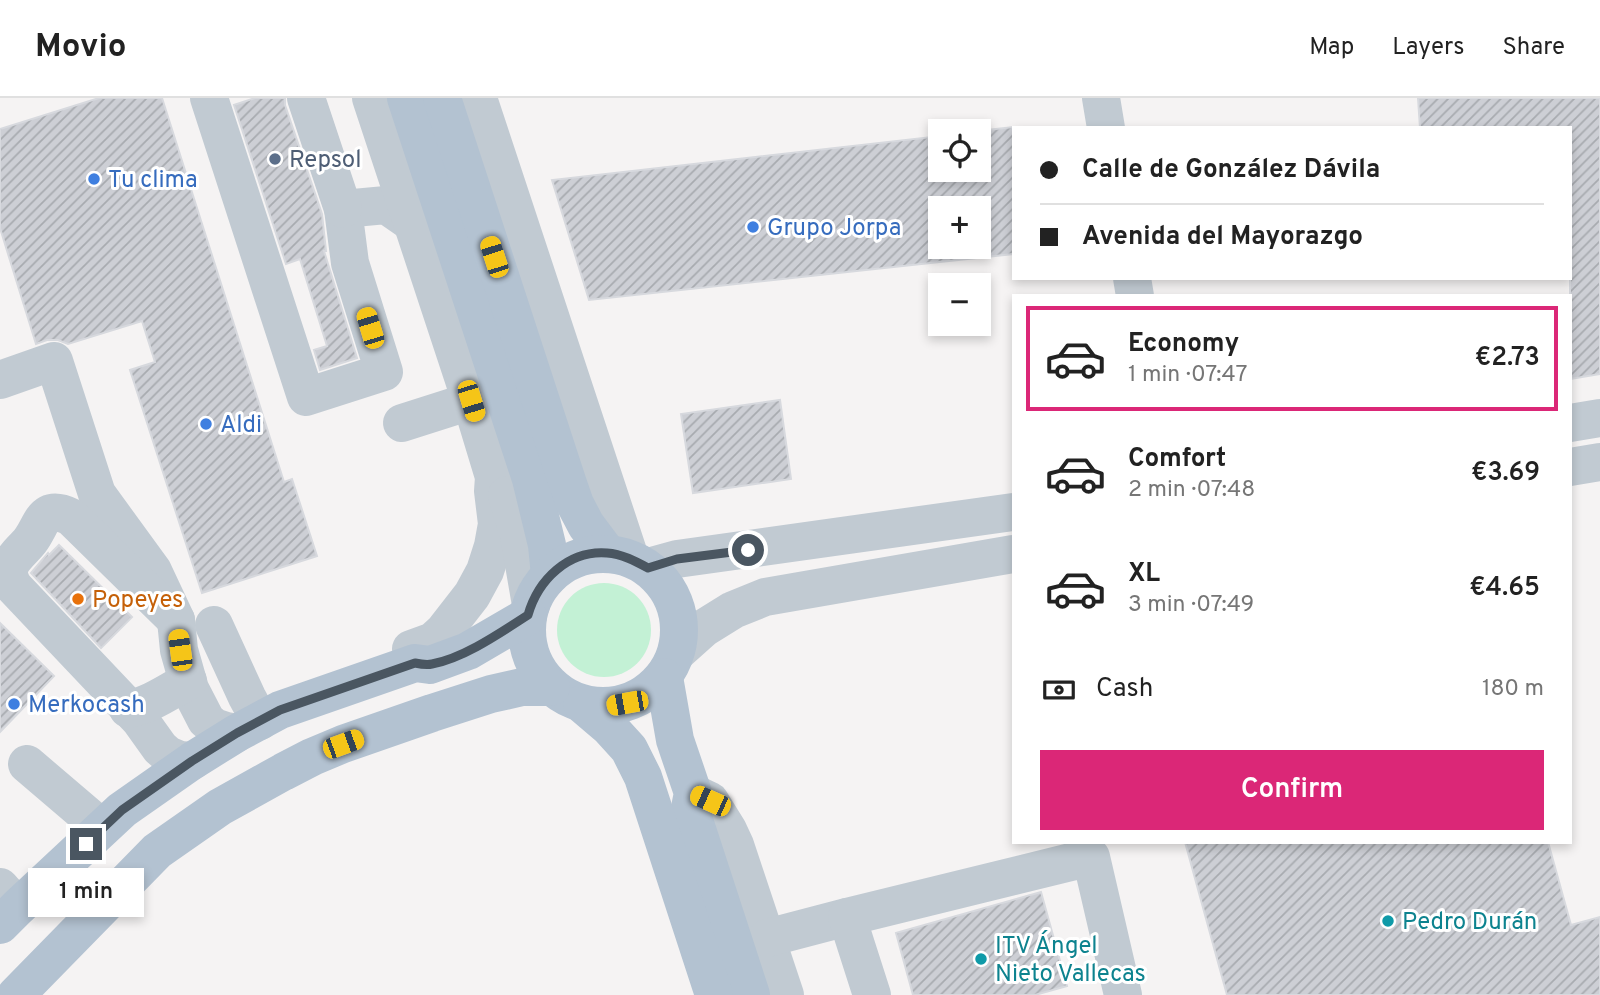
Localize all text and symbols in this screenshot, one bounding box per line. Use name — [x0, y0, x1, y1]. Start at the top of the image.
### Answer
text: Movio — [35, 27, 126, 69]
text: Map — [1309, 33, 1354, 63]
text: Layers — [1392, 33, 1464, 63]
text: Share — [1502, 33, 1565, 63]
map controls — [928, 119, 991, 336]
button: locate — [928, 119, 991, 182]
place label: Repsol — [289, 146, 362, 176]
marker: Repsol — [267, 151, 283, 167]
text: Calle de González Dávila — [1082, 154, 1380, 187]
place label: Tu clima — [108, 166, 198, 196]
marker: Tu clima — [86, 171, 102, 187]
button: + — [928, 196, 991, 259]
place label: Grupo Jorpa — [767, 214, 901, 244]
marker: Grupo Jorpa — [745, 219, 761, 235]
text: Avenida del Mayorazgo — [1082, 221, 1363, 254]
car — [478, 234, 511, 280]
button: − — [928, 273, 991, 336]
car — [354, 305, 387, 351]
icon: car — [1044, 327, 1107, 390]
text: Economy — [1128, 328, 1239, 361]
text: €2.73 — [1475, 342, 1540, 375]
text: 1 min · 07:47 — [1128, 361, 1247, 390]
car — [455, 378, 488, 424]
place label: Aldi — [220, 411, 262, 441]
marker: Aldi — [198, 416, 214, 432]
icon: car — [1044, 442, 1107, 505]
text: Comfort — [1128, 443, 1226, 476]
text: €3.69 — [1471, 457, 1540, 490]
text: 2 min · 07:48 — [1128, 476, 1255, 505]
route start — [732, 534, 764, 566]
icon: car — [1044, 557, 1107, 620]
text: XL — [1128, 558, 1160, 591]
text: €4.65 — [1469, 572, 1540, 605]
place label: Popeyes — [92, 586, 183, 616]
marker: Popeyes — [70, 591, 86, 607]
text: 3 min · 07:49 — [1128, 591, 1254, 620]
car — [167, 628, 194, 672]
icon: cash — [1040, 671, 1078, 709]
text: Cash — [1096, 673, 1153, 706]
text: 180 m — [1482, 675, 1544, 704]
car — [605, 689, 650, 717]
place label: Merkocash — [28, 691, 145, 721]
marker: Merkocash — [6, 696, 22, 712]
car — [320, 727, 367, 761]
button: Confirm — [1040, 750, 1544, 830]
car — [687, 783, 734, 819]
route end — [70, 828, 102, 860]
callout: 1 min — [28, 868, 144, 918]
text: 1 min — [59, 878, 113, 907]
place label: Pedro Durán — [1402, 908, 1537, 938]
marker: Pedro Durán — [1380, 913, 1396, 929]
place label: ITV Ángel Nieto Vallecas — [995, 930, 1146, 990]
marker: ITV Ángel Nieto Vallecas — [973, 951, 989, 967]

